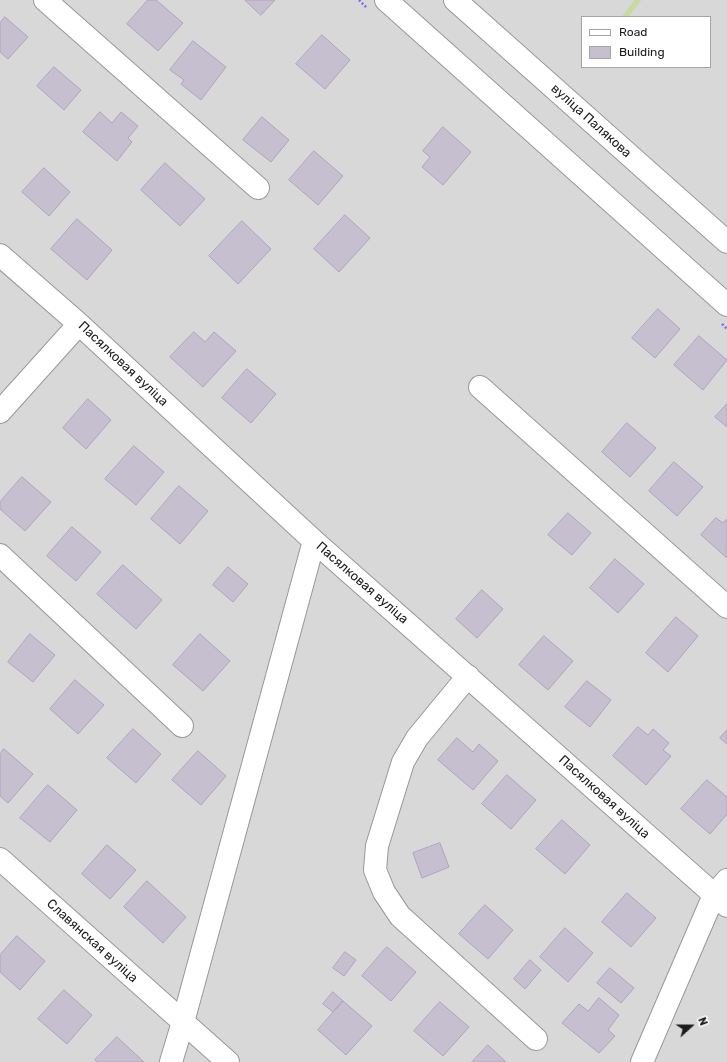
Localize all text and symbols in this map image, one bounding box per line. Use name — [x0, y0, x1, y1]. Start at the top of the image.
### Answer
legend — [581, 16, 711, 68]
text: Road — [619, 25, 647, 39]
text: Building — [619, 45, 665, 59]
street label: вуліца Палякова — [548, 81, 634, 161]
street label: Пасялковая вуліца — [75, 318, 171, 410]
street label: Пасялковая вуліца — [313, 539, 411, 627]
street label: Пасялковая вуліца — [555, 752, 653, 842]
street label: Славянская вуліца — [43, 896, 141, 986]
north arrow — [671, 1006, 711, 1046]
text: N — [695, 1015, 710, 1028]

